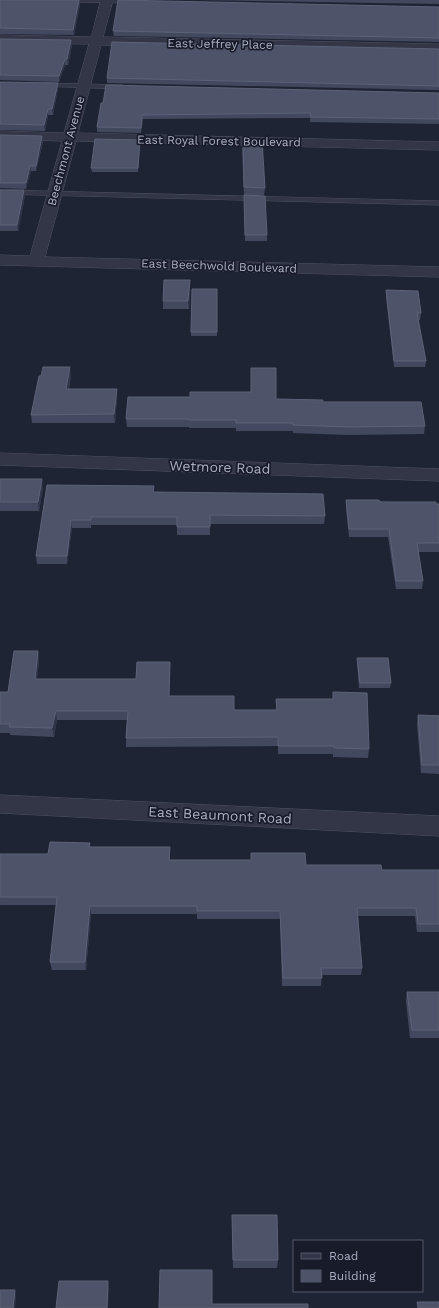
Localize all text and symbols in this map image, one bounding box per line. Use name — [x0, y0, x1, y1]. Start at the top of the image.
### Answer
street label: East Jeffrey Place — [167, 36, 273, 52]
street label: Beechmont Avenue — [45, 95, 87, 207]
street label: East Royal Forest Boulevard — [137, 133, 301, 149]
street label: East Beechwold Boulevard — [141, 256, 297, 276]
street label: Wetmore Road — [169, 457, 271, 477]
street label: East Beaumont Road — [148, 803, 292, 827]
legend — [293, 1240, 423, 1292]
text: Road — [329, 1249, 358, 1263]
text: Building — [329, 1269, 376, 1283]

